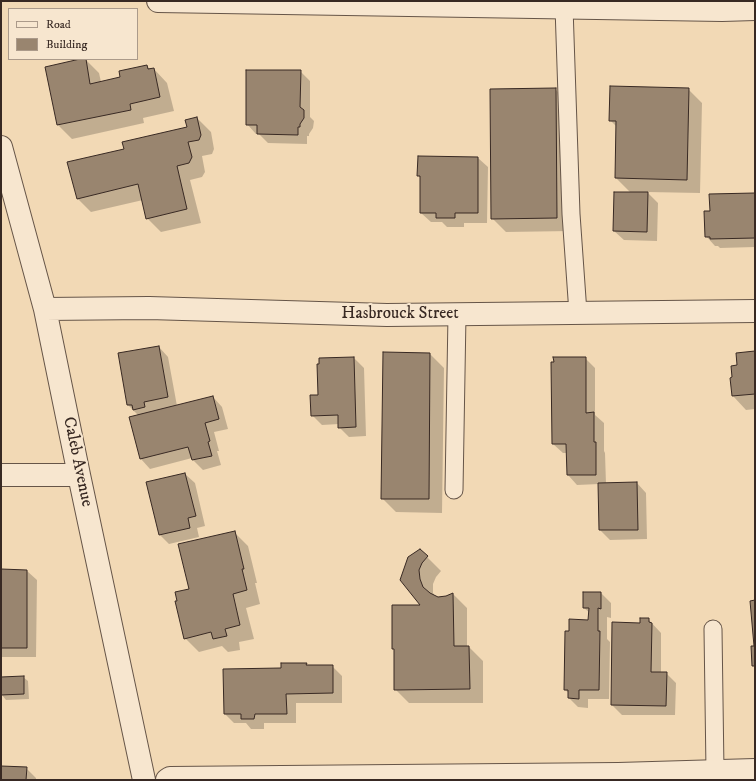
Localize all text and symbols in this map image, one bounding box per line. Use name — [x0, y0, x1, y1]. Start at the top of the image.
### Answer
legend — [8, 8, 138, 60]
text: Road — [46, 17, 71, 32]
text: Building — [46, 37, 87, 52]
street label: Hasbrouck Street — [341, 304, 459, 324]
street label: Caleb Avenue — [58, 415, 96, 509]

